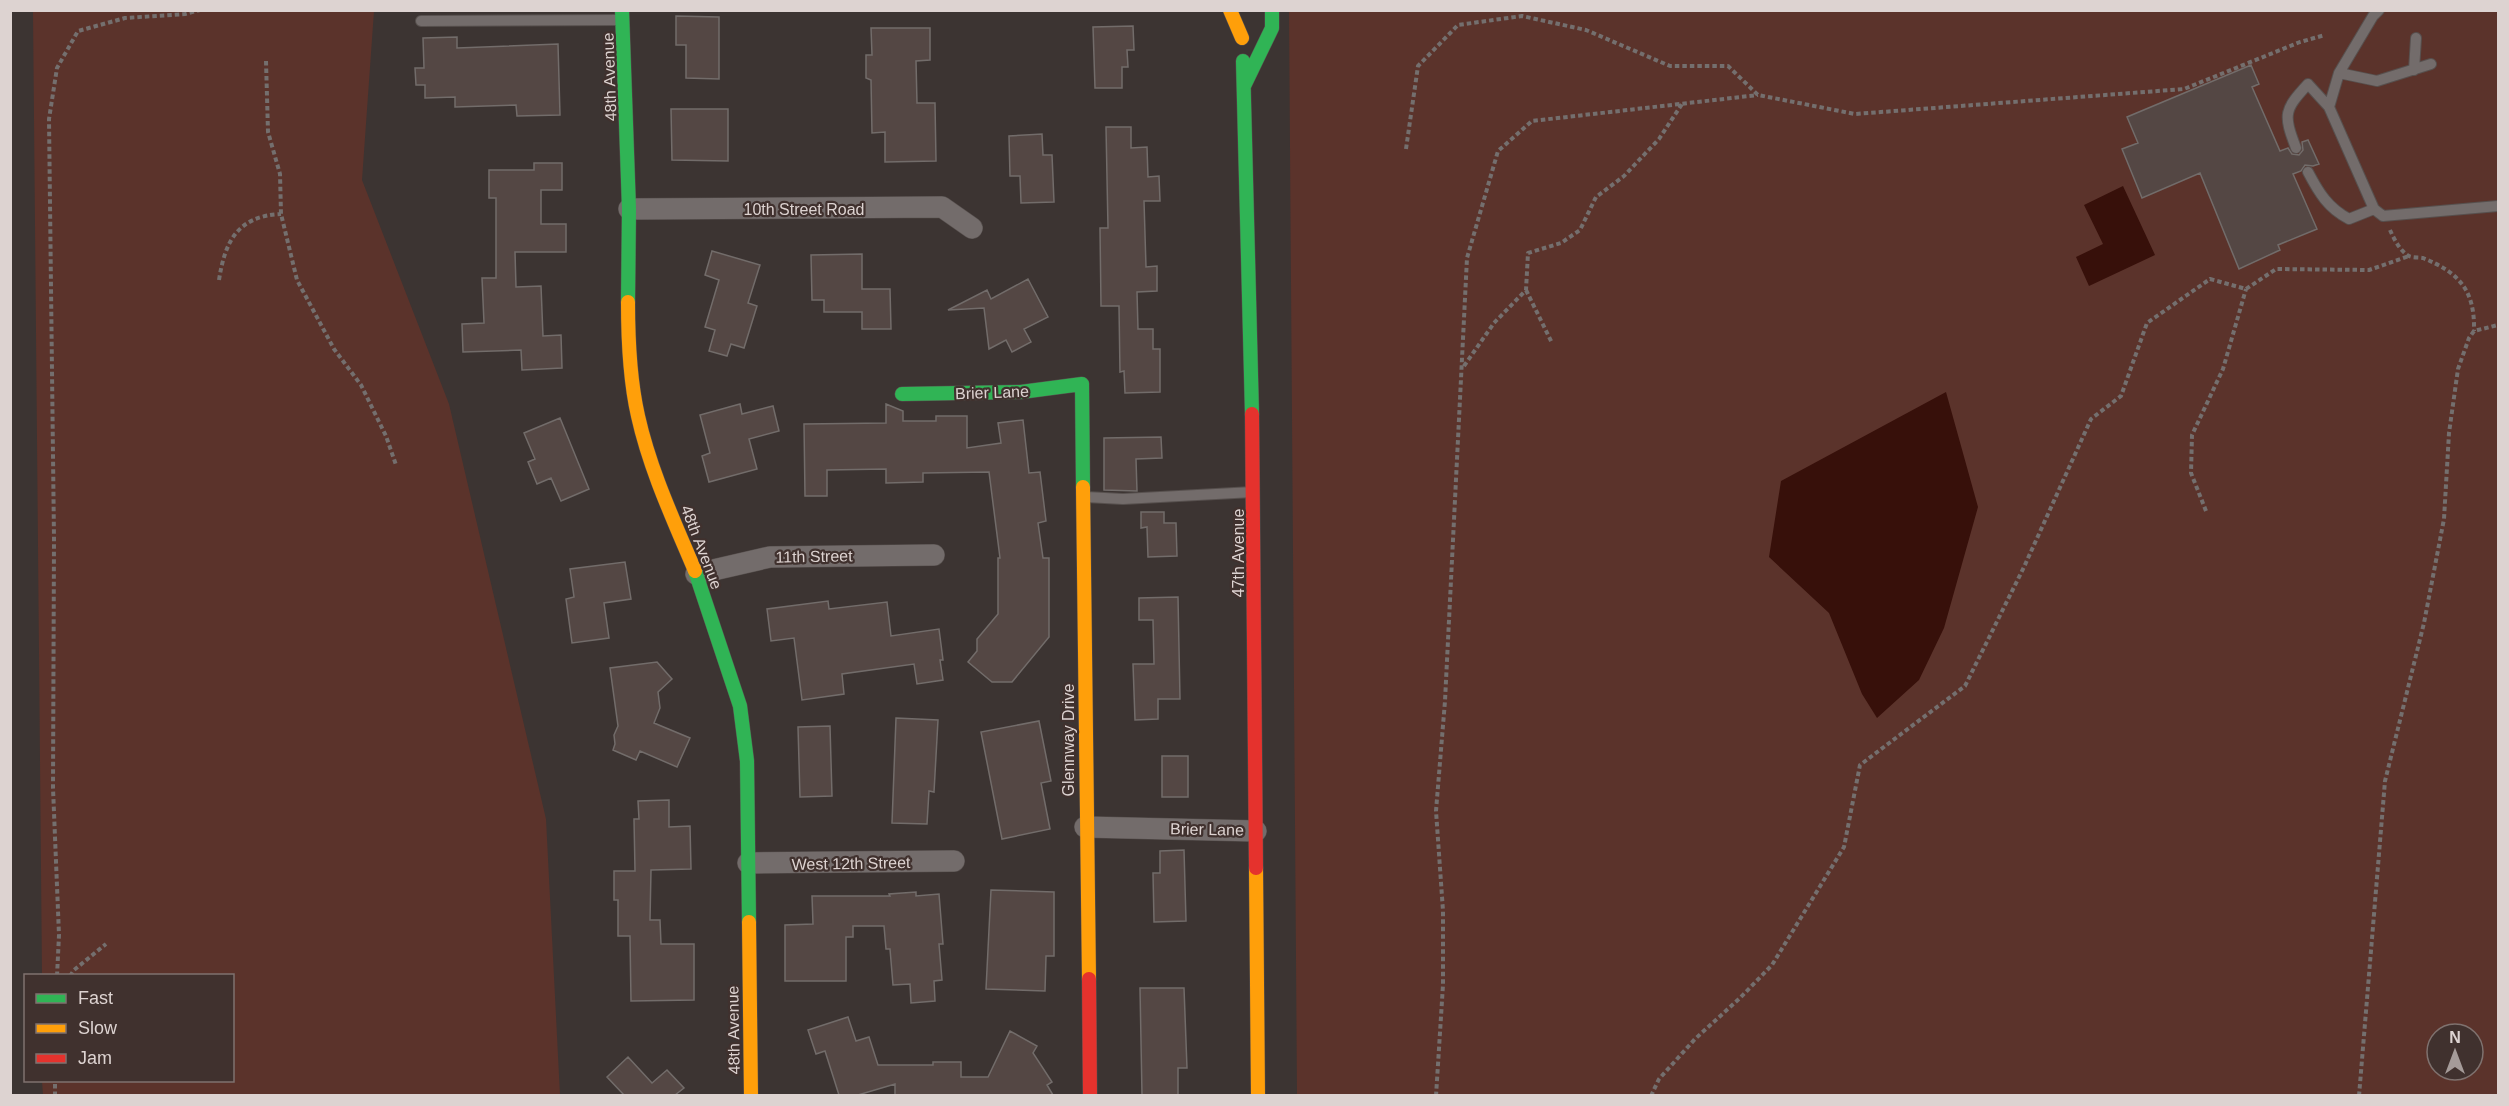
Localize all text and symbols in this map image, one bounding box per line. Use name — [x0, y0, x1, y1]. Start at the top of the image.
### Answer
street label: 48th Avenue — [599, 32, 620, 122]
street label: 10th Street Road — [744, 201, 864, 218]
street label: Brier Lane — [955, 383, 1029, 402]
street label: 48th Avenue — [678, 503, 725, 592]
street label: 47th Avenue — [1230, 509, 1247, 597]
street label: 11th Street — [775, 547, 853, 566]
street label: Glennway Drive — [1060, 683, 1077, 796]
street label: Brier Lane — [1170, 820, 1244, 839]
street label: West 12th Street — [791, 854, 911, 873]
legend — [24, 974, 234, 1082]
street label: 48th Avenue — [724, 985, 743, 1074]
text: Fast — [78, 988, 113, 1008]
text: Slow — [78, 1018, 118, 1038]
north arrow — [2425, 1022, 2485, 1082]
text: N — [2449, 1029, 2461, 1046]
text: Jam — [78, 1048, 112, 1068]

